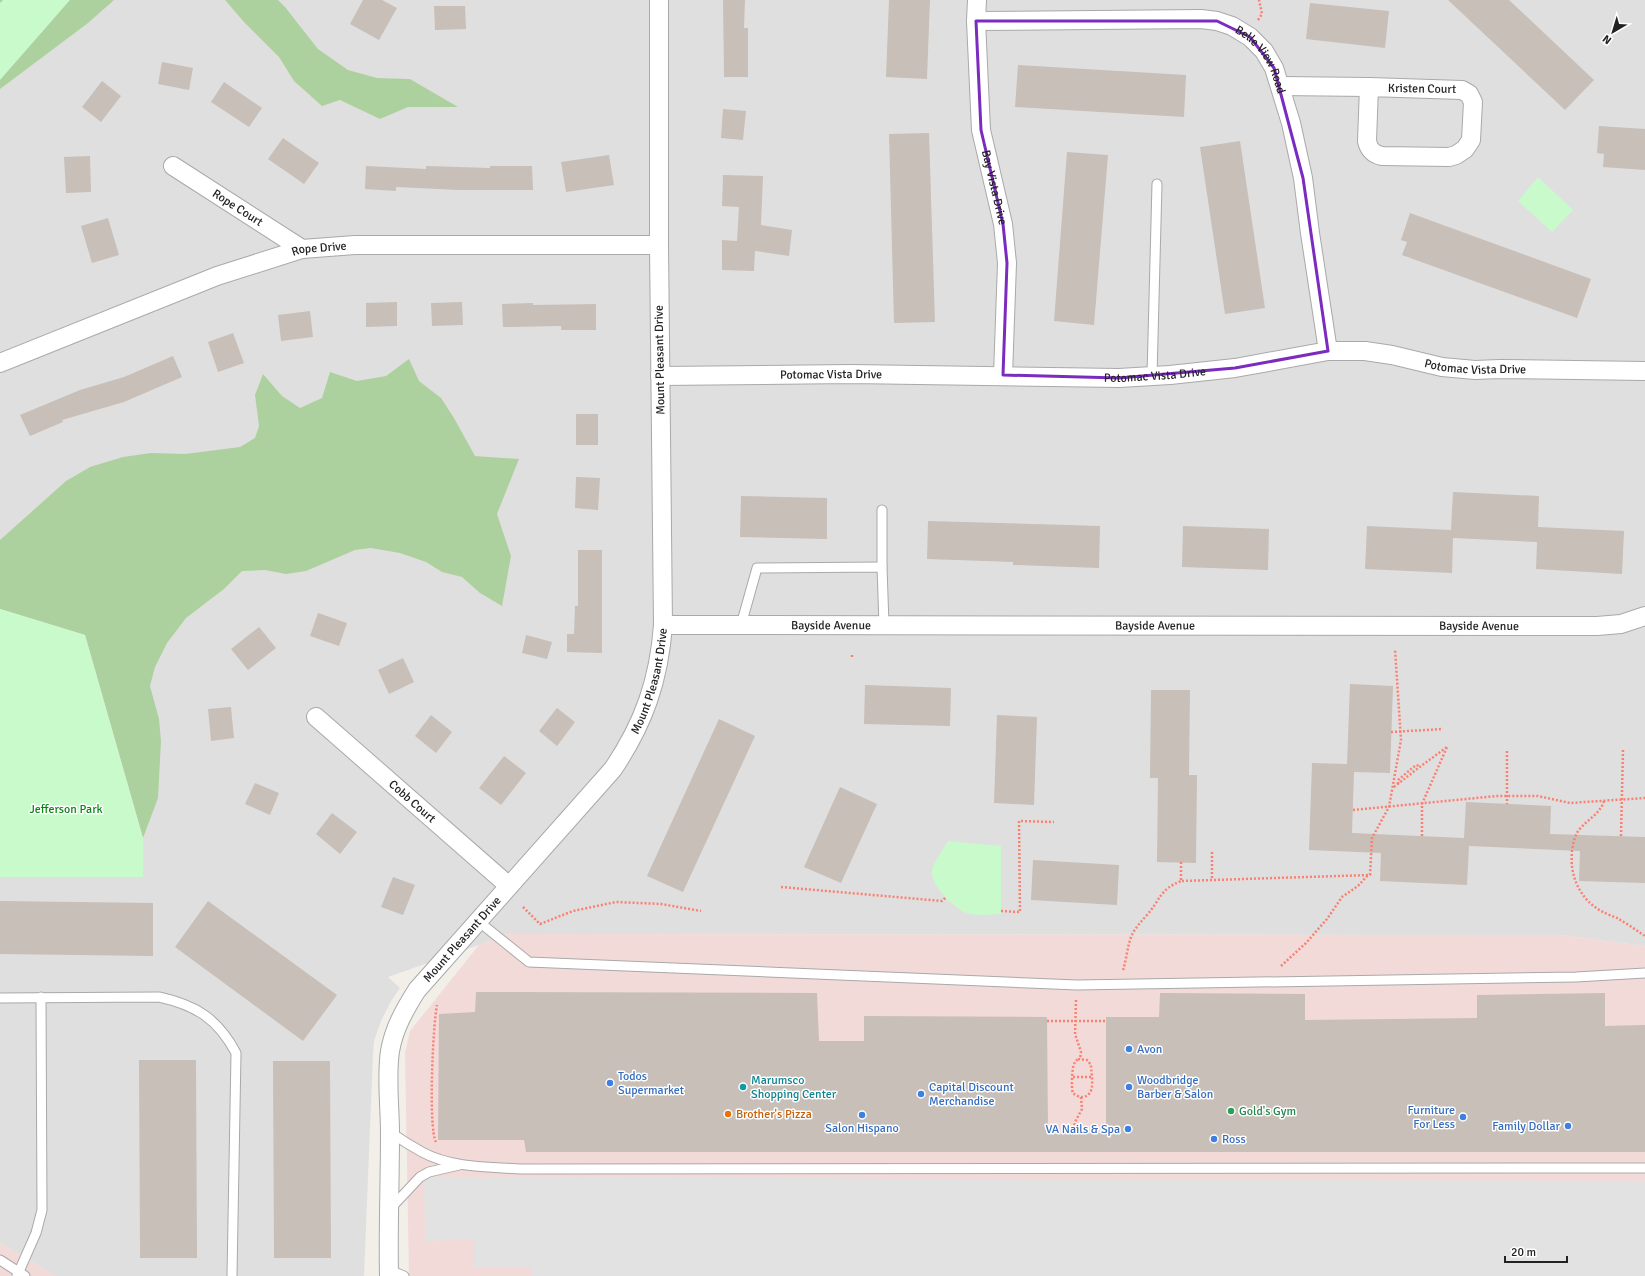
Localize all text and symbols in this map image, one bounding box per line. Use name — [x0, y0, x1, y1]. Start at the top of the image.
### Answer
north arrow — [1593, 12, 1633, 52]
street label: Belle View Road — [1232, 22, 1289, 95]
text: N — [1600, 32, 1614, 47]
street label: Kristen Court — [1388, 81, 1456, 97]
street label: Bay Vista Drive — [978, 148, 1010, 226]
street label: Rope Court — [210, 186, 266, 229]
street label: Rope Drive — [290, 238, 347, 259]
street label: Mount Pleasant Drive — [652, 305, 668, 415]
street label: Potomac Vista Drive — [1423, 356, 1526, 378]
street label: Potomac Vista Drive — [1104, 364, 1207, 386]
street label: Potomac Vista Drive — [780, 366, 882, 382]
street label: Bayside Avenue — [791, 618, 871, 633]
street label: Bayside Avenue — [1115, 618, 1195, 633]
street label: Bayside Avenue — [1439, 618, 1519, 633]
street label: Mount Pleasant Drive — [627, 627, 670, 737]
street label: Cobb Court — [386, 777, 439, 826]
park label: Jefferson Park — [29, 802, 103, 817]
street label: Mount Pleasant Drive — [420, 893, 504, 985]
place label: Avon — [1137, 1042, 1162, 1057]
marker: Avon — [1124, 1044, 1134, 1054]
place label: Todos Supermarket — [618, 1069, 684, 1098]
place label: Marumsco Shopping Center — [751, 1073, 837, 1102]
place label: Woodbridge Barber & Salon — [1137, 1073, 1213, 1102]
marker: Todos Supermarket — [605, 1078, 615, 1088]
place label: Capital Discount Merchandise — [929, 1080, 1014, 1109]
marker: Marumsco Shopping Center — [738, 1082, 748, 1092]
marker: Woodbridge Barber & Salon — [1124, 1082, 1134, 1092]
marker: Capital Discount Merchandise — [916, 1089, 926, 1099]
place label: Furniture For Less — [1407, 1103, 1455, 1132]
place label: Gold's Gym — [1239, 1104, 1296, 1119]
marker: Gold's Gym — [1226, 1106, 1236, 1116]
place label: Brother's Pizza — [736, 1107, 812, 1122]
marker: Brother's Pizza — [723, 1109, 733, 1119]
marker: Salon Hispano — [857, 1110, 867, 1120]
marker: Furniture For Less — [1458, 1112, 1468, 1122]
place label: Family Dollar — [1492, 1119, 1561, 1134]
place label: Salon Hispano — [825, 1121, 899, 1136]
marker: Family Dollar — [1563, 1121, 1573, 1131]
place label: VA Nails & Spa — [1046, 1122, 1120, 1137]
marker: VA Nails & Spa — [1123, 1124, 1133, 1134]
place label: Ross — [1222, 1132, 1246, 1147]
marker: Ross — [1209, 1134, 1219, 1144]
scale bar — [1505, 1238, 1567, 1264]
text: 20 m — [1511, 1245, 1536, 1260]

